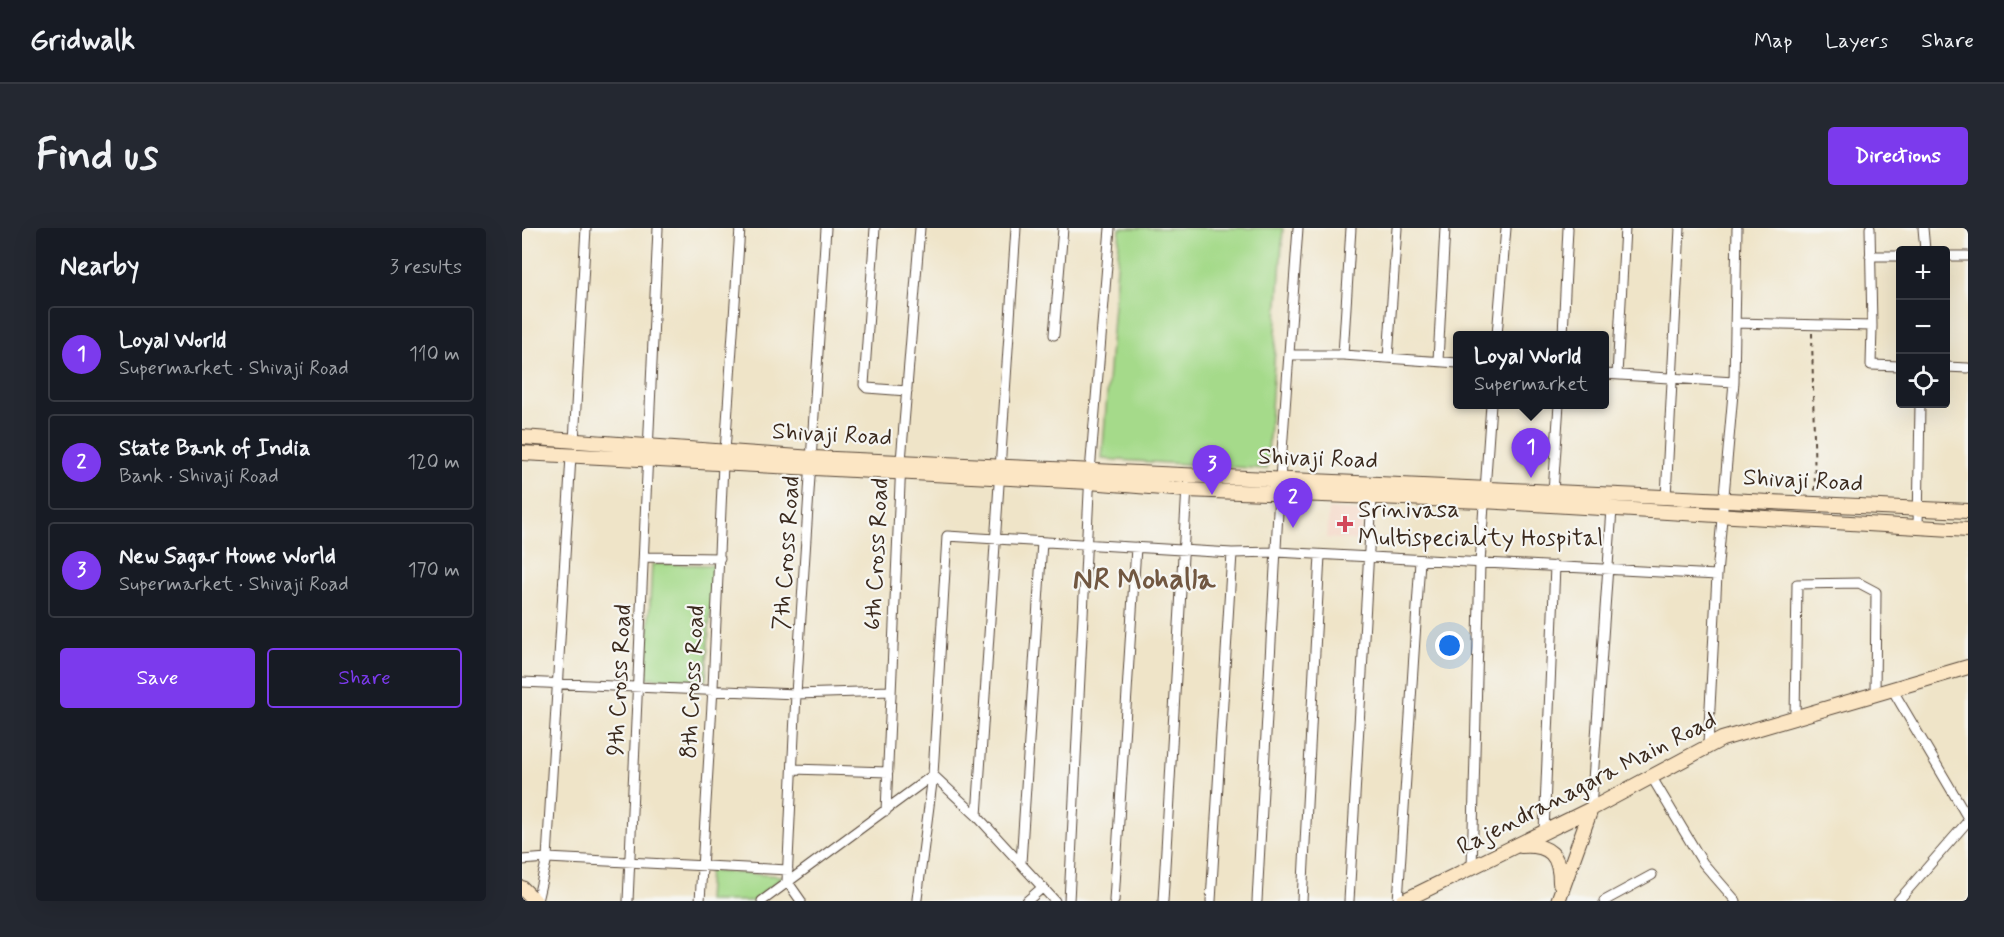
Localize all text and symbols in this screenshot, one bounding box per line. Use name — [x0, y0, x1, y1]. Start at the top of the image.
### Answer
text: Gridwalk — [30, 23, 135, 60]
text: Map — [1754, 27, 1792, 55]
text: Layers — [1825, 27, 1888, 55]
text: Share — [1921, 27, 1974, 55]
button: Directions — [1828, 127, 1968, 185]
text: Find us — [36, 129, 158, 184]
map controls — [1896, 246, 1950, 408]
button: + — [1896, 246, 1950, 300]
text: Nearby — [60, 250, 139, 284]
text: 3 results — [390, 254, 462, 281]
button: − — [1896, 300, 1950, 354]
text: Loyal World — [119, 327, 226, 355]
popup — [1453, 331, 1609, 409]
text: 1 — [77, 341, 86, 368]
text: 110 m — [409, 341, 460, 368]
text: Loyal World — [1474, 343, 1581, 371]
button: locate — [1896, 354, 1950, 408]
text: Supermarket · Shivaji Road — [119, 355, 349, 382]
text: Supermarket — [1474, 371, 1588, 398]
street label: Shivaji Road — [771, 416, 893, 454]
pin: 1 — [1512, 428, 1550, 478]
text: State Bank of India — [119, 435, 311, 463]
street label: Shivaji Road — [1257, 441, 1379, 477]
pin: 3 — [1192, 446, 1232, 495]
text: 2 — [77, 449, 86, 476]
text: 120 m — [407, 449, 460, 476]
street label: Shivaji Road — [1742, 462, 1864, 500]
text: Bank · Shivaji Road — [119, 463, 279, 490]
street label: 7th Cross Road — [766, 475, 808, 631]
street label: 6th Cross Road — [858, 477, 896, 631]
pin: 2 — [1274, 478, 1312, 528]
place label: Srinivasa Multispeciality Hospital — [1358, 495, 1603, 554]
marker: Srinivasa Multispeciality Hospital — [1336, 515, 1354, 533]
text: New Sagar Home World — [119, 543, 336, 571]
text: 3 — [77, 557, 86, 584]
text: 170 m — [408, 557, 460, 584]
district label: NR Mohalla — [1073, 560, 1216, 599]
text: Supermarket · Shivaji Road — [119, 571, 349, 598]
street label: 9th Cross Road — [601, 603, 639, 757]
street label: 8th Cross Road — [673, 604, 713, 760]
your location — [1435, 631, 1464, 660]
button: Save — [60, 648, 255, 708]
button: Share — [267, 648, 462, 708]
street label: Rajendranagara Main Road — [1452, 705, 1722, 863]

